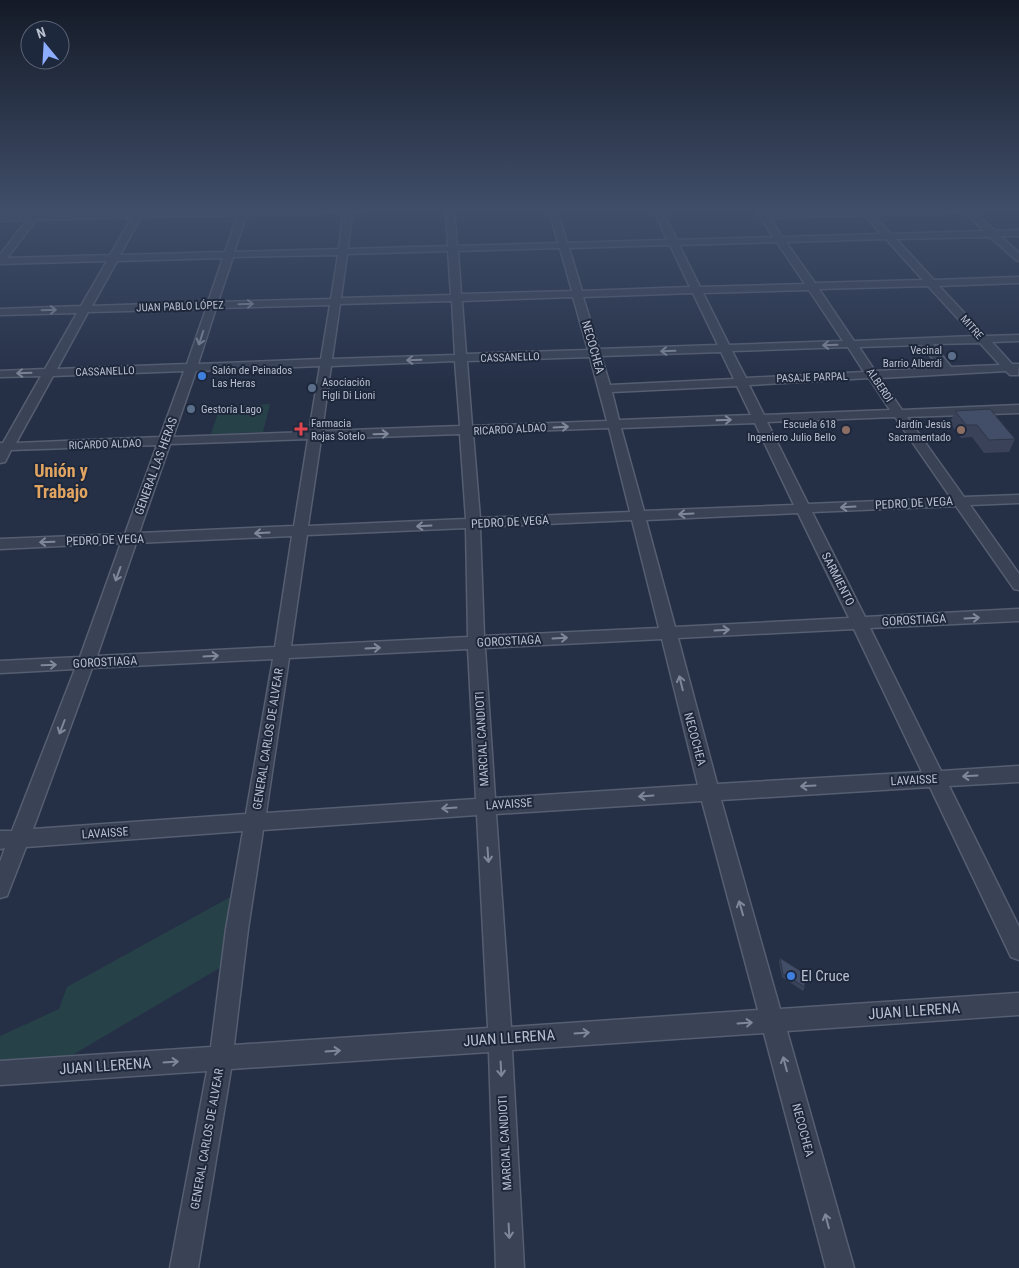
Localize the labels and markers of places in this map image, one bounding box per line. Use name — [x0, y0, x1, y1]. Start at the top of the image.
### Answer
place label: Vecinal Barrio Alberdi — [883, 344, 942, 370]
marker: Vecinal Barrio Alberdi — [946, 350, 958, 362]
place label: Salón de Peinados Las Heras — [212, 364, 292, 390]
marker: Salón de Peinados Las Heras — [196, 370, 208, 382]
place label: Asociación Figli Di Lioni — [322, 376, 375, 402]
marker: Asociación Figli Di Lioni — [306, 382, 318, 394]
marker: Gestoría Lago — [185, 403, 197, 415]
place label: Gestoría Lago — [201, 403, 262, 416]
place label: Farmacia Rojas Sotelo — [311, 417, 366, 443]
place label: Escuela 618 Ingeniero Julio Bello — [748, 418, 836, 444]
place label: Jardín Jesús Sacramentado — [888, 418, 951, 444]
marker: Farmacia Rojas Sotelo — [295, 423, 307, 435]
marker: Escuela 618 Ingeniero Julio Bello — [840, 424, 852, 436]
marker: Jardín Jesús Sacramentado — [955, 424, 967, 436]
place label: El Cruce — [801, 967, 850, 985]
marker: El Cruce — [785, 970, 797, 982]

